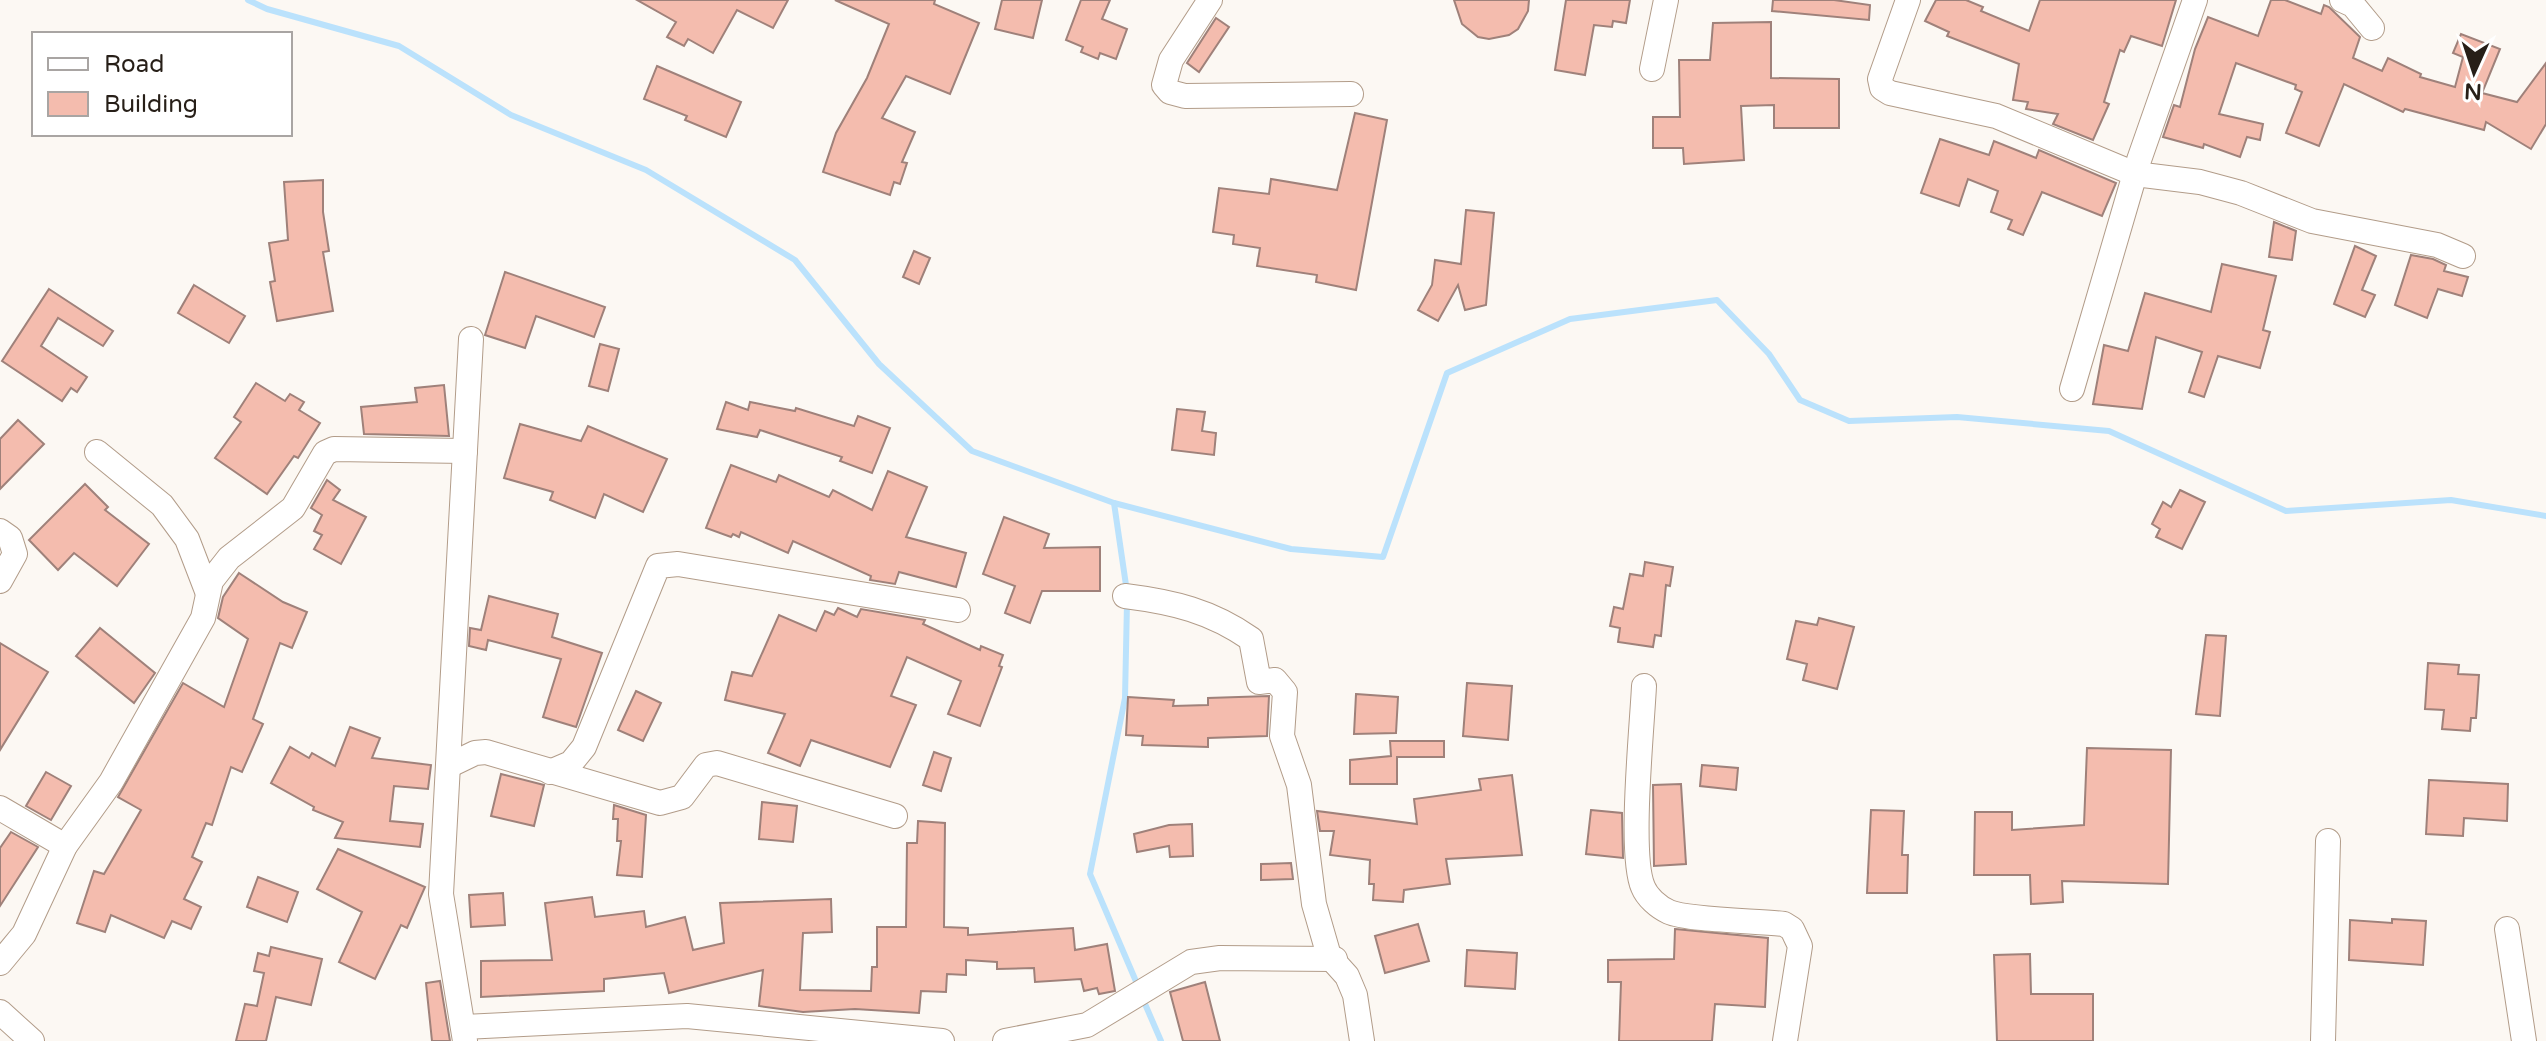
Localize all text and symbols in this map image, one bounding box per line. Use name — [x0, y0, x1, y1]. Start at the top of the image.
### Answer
legend — [32, 32, 292, 136]
north arrow — [2434, 32, 2514, 112]
text: Road — [104, 50, 164, 79]
text: N — [2464, 78, 2483, 104]
text: Building — [104, 90, 198, 119]

